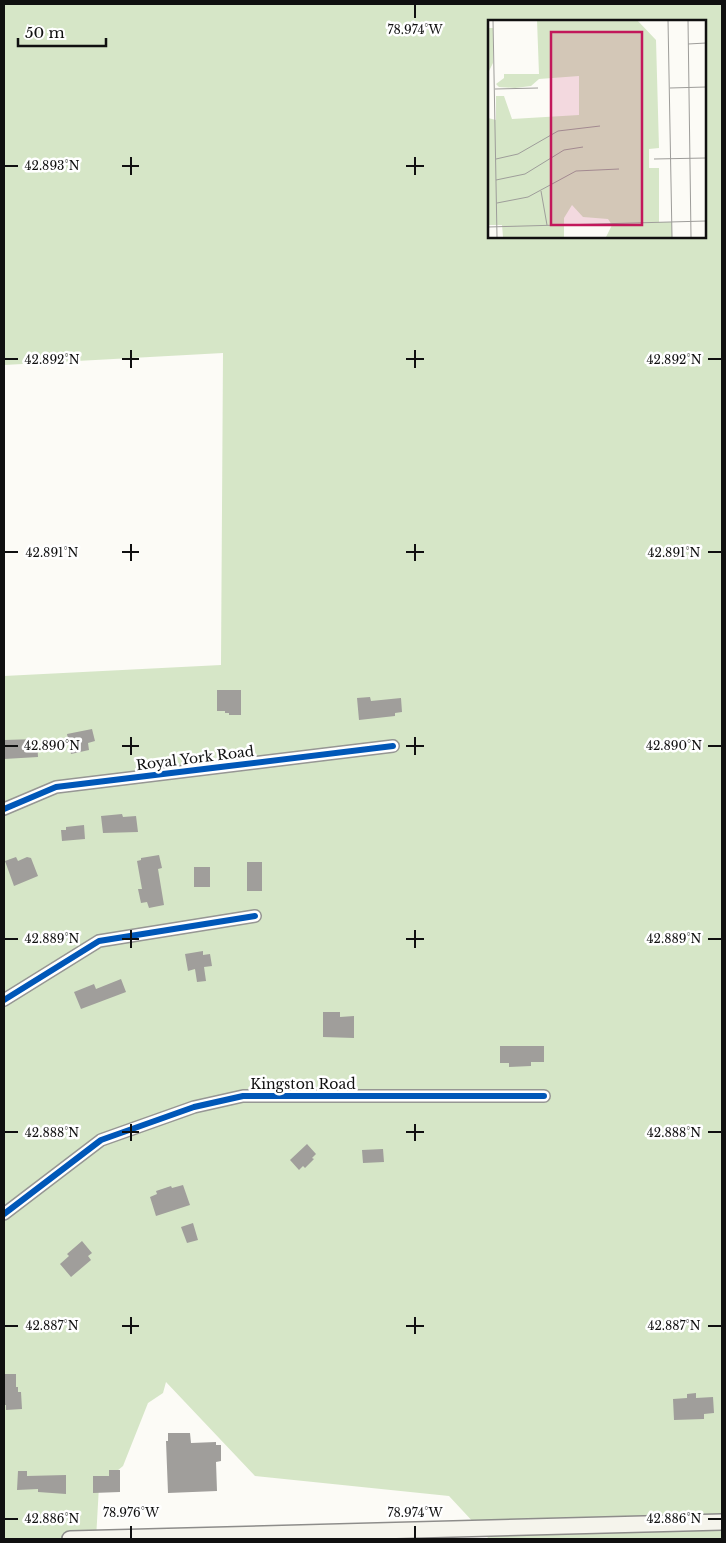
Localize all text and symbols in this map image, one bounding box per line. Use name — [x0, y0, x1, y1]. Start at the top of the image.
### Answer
scale bar — [18, 15, 105, 47]
inset map — [488, 20, 706, 238]
text: 78.974°W — [387, 22, 443, 37]
text: 50 m — [25, 23, 65, 42]
text: 42.893°N — [25, 158, 80, 173]
text: 42.892°N — [25, 352, 80, 367]
text: 42.892°N — [647, 352, 702, 367]
text: 42.891°N — [26, 545, 79, 560]
text: 42.891°N — [648, 545, 701, 560]
text: 42.890°N — [24, 738, 80, 753]
text: 42.890°N — [646, 738, 702, 753]
street label: Royal York Road — [135, 742, 256, 774]
text: 42.889°N — [25, 931, 80, 946]
text: 42.889°N — [647, 931, 702, 946]
street label: Kingston Road — [250, 1075, 356, 1093]
text: 42.888°N — [25, 1125, 79, 1140]
text: 42.888°N — [647, 1125, 701, 1140]
text: 42.887°N — [25, 1318, 79, 1333]
text: 42.887°N — [647, 1318, 701, 1333]
text: 78.976°W — [103, 1505, 160, 1520]
text: 78.974°W — [387, 1505, 443, 1520]
text: 42.886°N — [25, 1511, 80, 1526]
text: 42.886°N — [647, 1511, 702, 1526]

